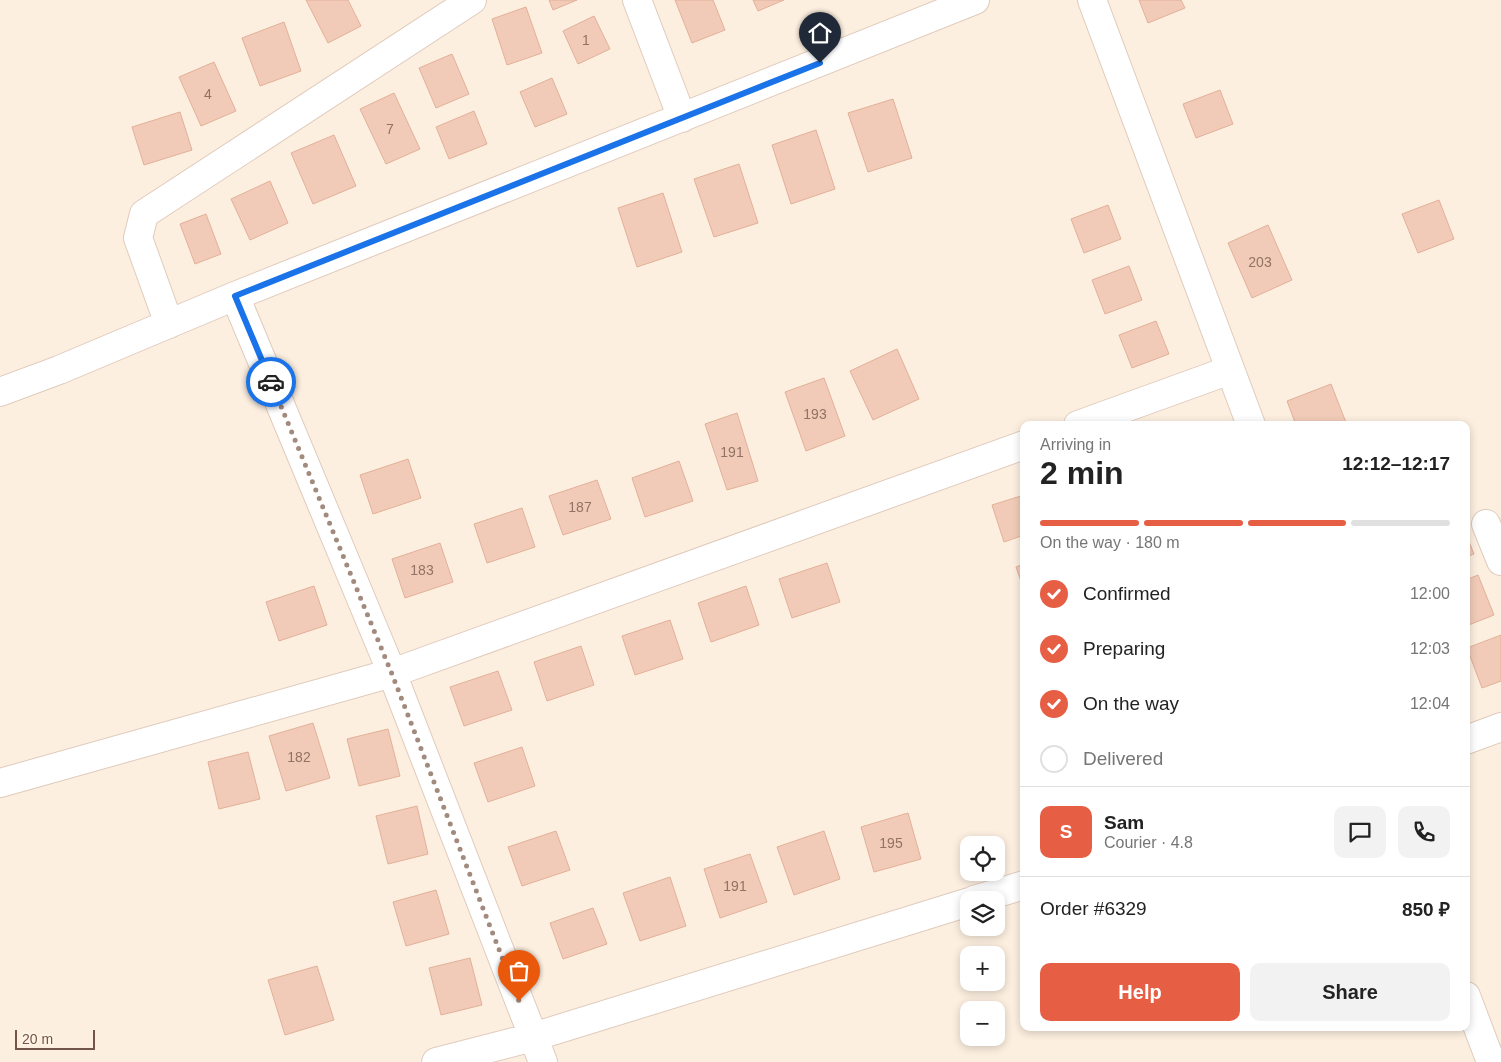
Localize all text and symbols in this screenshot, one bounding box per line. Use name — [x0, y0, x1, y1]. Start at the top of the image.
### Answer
pin — [799, 12, 841, 63]
icon: home — [806, 19, 834, 47]
house number: 1 — [582, 32, 590, 48]
house number: 4 — [204, 86, 212, 102]
house number: 7 — [386, 121, 394, 137]
house number: 203 — [1248, 254, 1272, 270]
courier — [246, 357, 296, 407]
icon: car — [257, 368, 285, 396]
house number: 193 — [803, 406, 827, 422]
text: Arriving in — [1040, 436, 1111, 453]
house number: 191 — [720, 444, 744, 460]
text: 12:12–12:17 — [1342, 453, 1450, 474]
text: 2 min — [1040, 455, 1124, 491]
house number: 187 — [568, 499, 592, 515]
text: On the way · 180 m — [1040, 534, 1180, 551]
house number: 183 — [410, 562, 434, 578]
icon: check — [1040, 580, 1068, 608]
text: Confirmed — [1083, 583, 1171, 604]
text: 12:00 — [1410, 585, 1450, 602]
icon: check — [1040, 635, 1068, 663]
text: Preparing — [1083, 638, 1165, 659]
text: 12:03 — [1410, 640, 1450, 657]
icon: check — [1040, 690, 1068, 718]
text: On the way — [1083, 693, 1179, 714]
text: 12:04 — [1410, 695, 1450, 712]
text: Delivered — [1083, 748, 1163, 769]
house number: 182 — [287, 749, 311, 765]
button: chat — [1334, 806, 1386, 858]
button: phone — [1398, 806, 1450, 858]
text: Sam — [1104, 812, 1144, 833]
text: S — [1060, 821, 1072, 842]
text: Courier · 4.8 — [1104, 834, 1193, 851]
house number: 195 — [879, 835, 903, 851]
map controls — [960, 836, 1005, 1046]
button: locate — [960, 836, 1005, 881]
house number: 191 — [723, 878, 747, 894]
button: layers — [960, 891, 1005, 936]
text: Order #6329 — [1040, 898, 1147, 919]
text: 850 ₽ — [1402, 899, 1450, 920]
button: + — [960, 946, 1005, 991]
pin — [498, 950, 540, 1001]
icon: bag — [505, 957, 533, 985]
button: Help — [1040, 963, 1240, 1021]
button: Share — [1250, 963, 1450, 1021]
button: − — [960, 1001, 1005, 1046]
scale bar — [15, 1027, 95, 1050]
text: 20 m — [22, 1031, 53, 1047]

